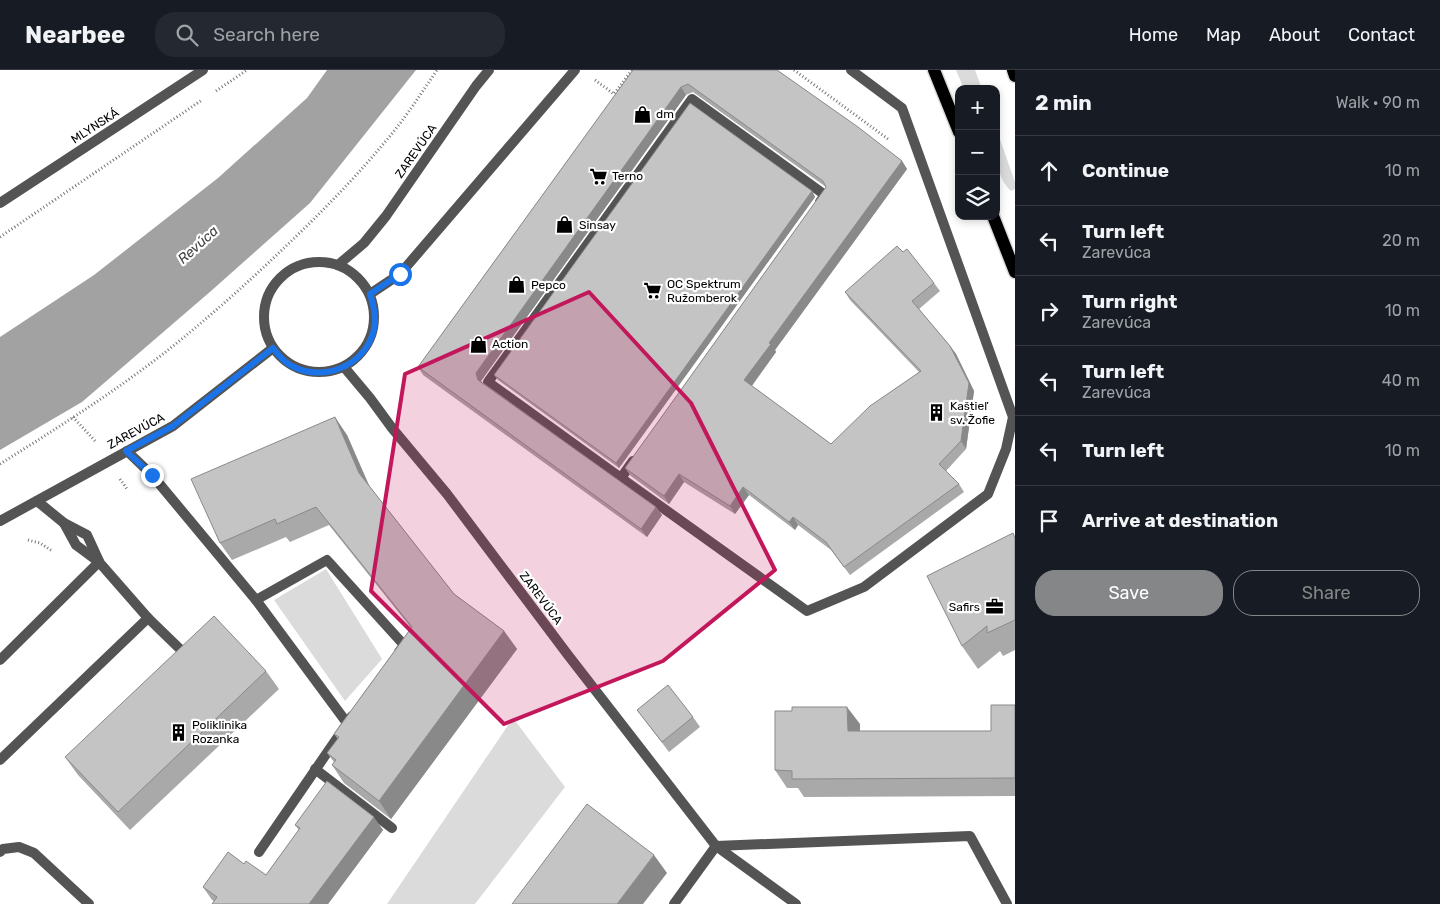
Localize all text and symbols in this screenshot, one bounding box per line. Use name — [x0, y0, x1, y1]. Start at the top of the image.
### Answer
search box — [155, 12, 505, 57]
text: Nearbee — [25, 21, 125, 49]
icon: search — [173, 21, 201, 49]
text: Search here — [213, 23, 320, 46]
text: Home — [1129, 24, 1178, 46]
text: Map — [1206, 24, 1241, 46]
text: About — [1269, 24, 1320, 46]
text: Contact — [1348, 24, 1415, 46]
map controls — [955, 85, 1000, 220]
button: + — [955, 85, 1000, 130]
text: 2 min — [1035, 90, 1092, 115]
text: Walk · 90 m — [1336, 93, 1420, 112]
shop icon: dm — [632, 104, 652, 124]
street label: MLYNSKÁ — [69, 105, 121, 147]
place label: dm — [656, 107, 674, 121]
street label: ZAREVÚCA — [392, 121, 440, 181]
button: − — [955, 130, 1000, 175]
icon: ahead — [1035, 157, 1063, 185]
text: Continue — [1082, 159, 1169, 182]
text: 10 m — [1385, 161, 1420, 180]
supermarket icon: Terno — [588, 166, 608, 186]
place label: Terno — [612, 169, 643, 183]
button: layers — [955, 175, 1000, 220]
shop icon: Sinsay — [555, 215, 575, 235]
place label: Sinsay — [579, 218, 616, 232]
text: Turn left — [1082, 220, 1164, 243]
water label: Revúca — [174, 222, 222, 268]
icon: left — [1035, 227, 1063, 255]
text: 20 m — [1382, 231, 1420, 250]
text: Zarevúca — [1082, 243, 1151, 262]
route start — [389, 263, 412, 286]
shop icon: Pepco — [507, 275, 527, 295]
place label: OC Spektrum Ružomberok — [667, 277, 741, 305]
place label: Pepco — [531, 278, 566, 292]
supermarket icon: OC Spektrum Ružomberok — [643, 281, 663, 301]
text: Turn right — [1082, 290, 1177, 313]
icon: right — [1035, 297, 1063, 325]
text: 10 m — [1385, 301, 1420, 320]
text: Zarevúca — [1082, 313, 1151, 332]
shop icon: Action — [468, 334, 488, 354]
place label: Action — [492, 337, 528, 351]
text: Turn left — [1082, 360, 1164, 383]
icon: left — [1035, 367, 1063, 395]
text: 40 m — [1382, 371, 1420, 390]
text: Zarevúca — [1082, 383, 1151, 402]
place label: Kaštieľ sv. Žofie — [950, 399, 995, 427]
building icon: Kaštieľ sv. Žofie — [926, 403, 946, 423]
street label: ZAREVÚCA — [105, 410, 167, 452]
icon: left — [1035, 437, 1063, 465]
text: Turn left — [1082, 439, 1164, 462]
text: 10 m — [1385, 441, 1420, 460]
route end — [141, 464, 164, 487]
icon: arrive — [1035, 507, 1063, 535]
text: Arrive at destination — [1082, 509, 1278, 532]
street label: ZAREVÚCA — [517, 569, 565, 627]
button: Save — [1035, 570, 1223, 616]
button: Share — [1233, 570, 1420, 616]
office icon: Safirs — [984, 597, 1004, 617]
place label: Safirs — [949, 600, 980, 614]
place label: Poliklinika Rozanka — [192, 718, 247, 746]
building icon: Poliklinika Rozanka — [168, 722, 188, 742]

